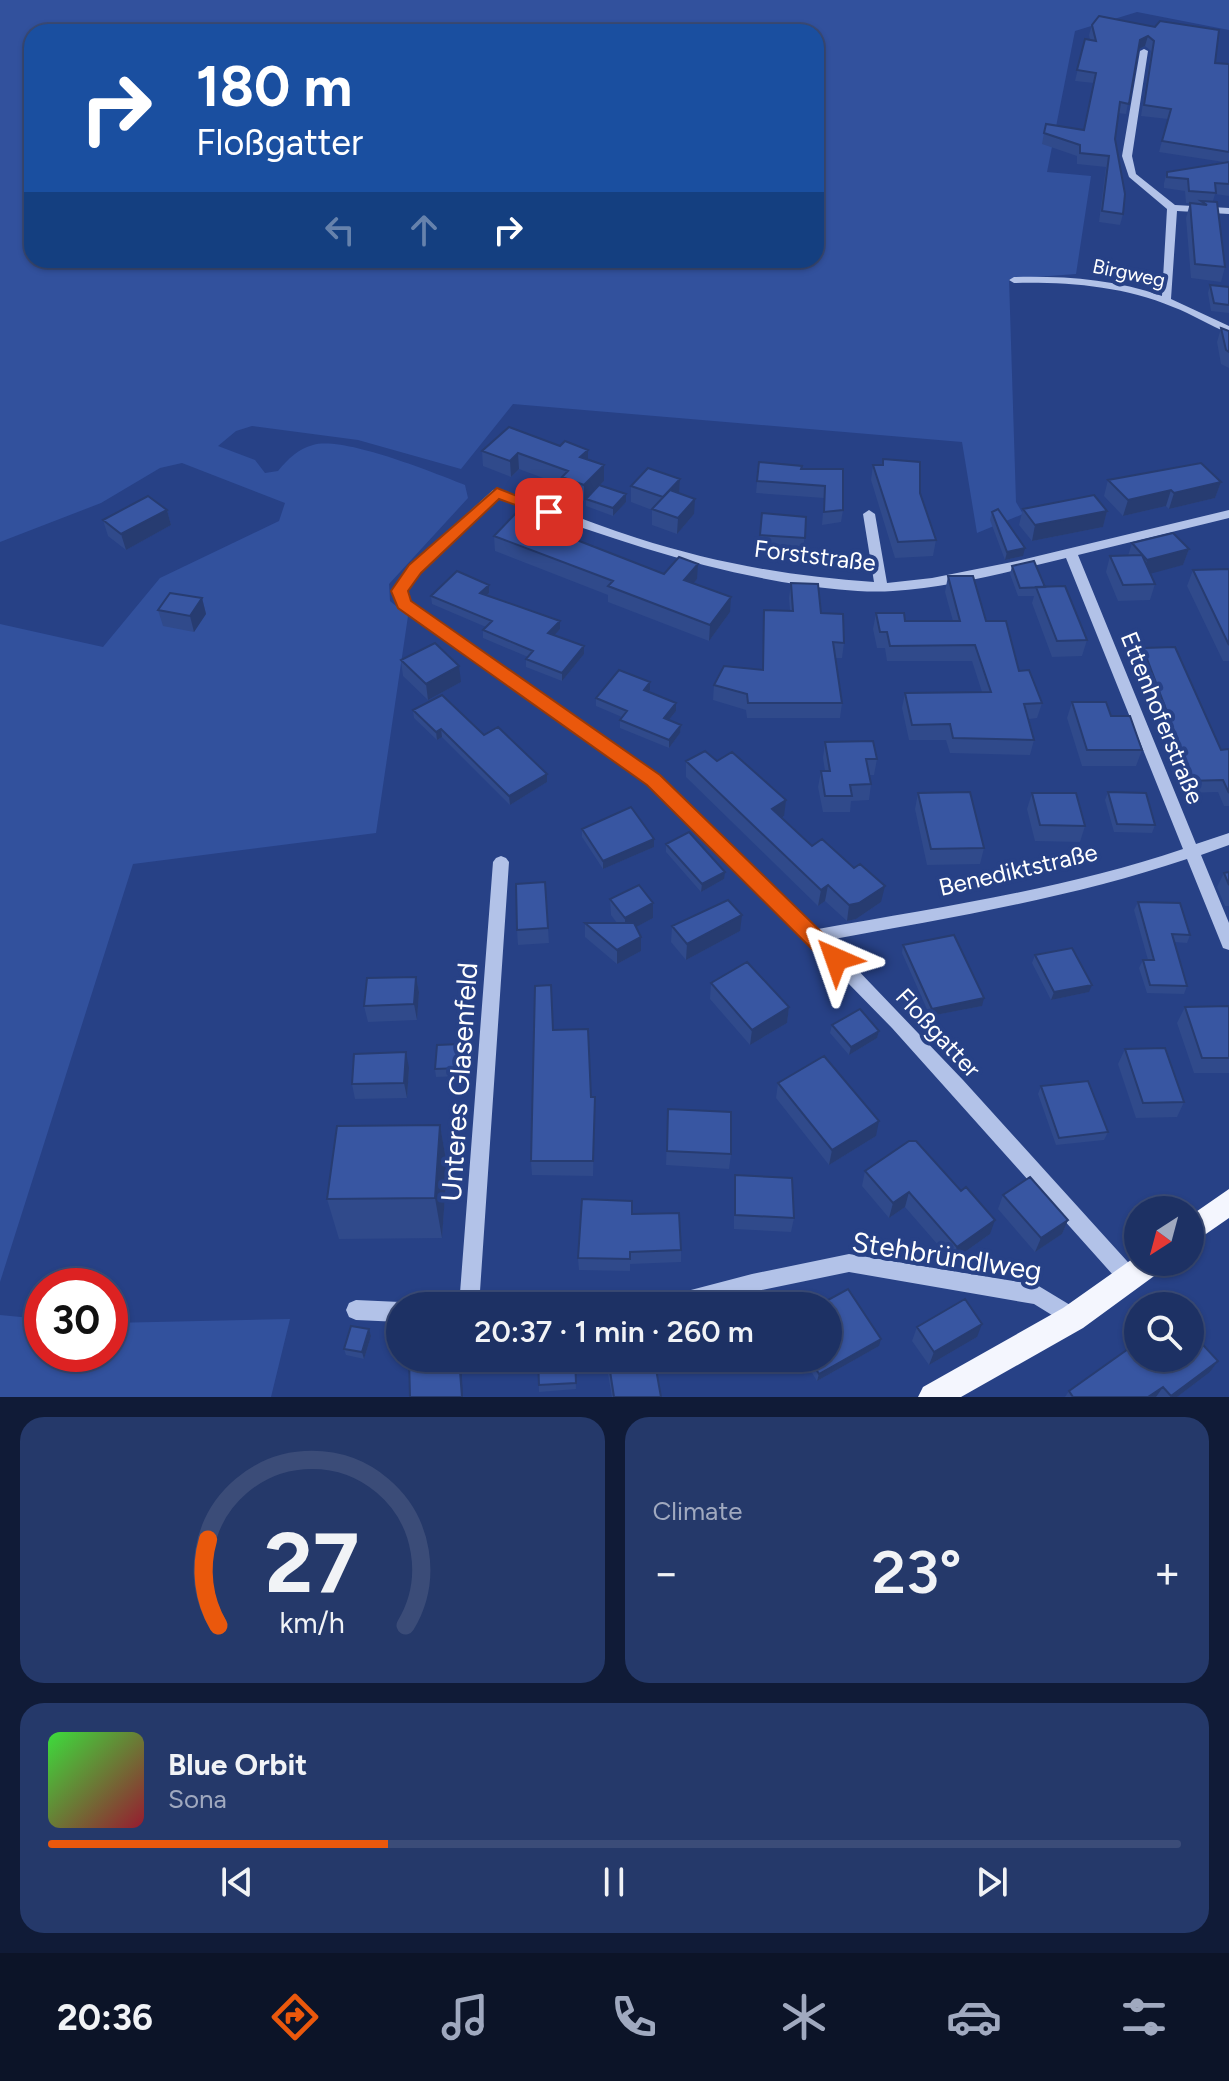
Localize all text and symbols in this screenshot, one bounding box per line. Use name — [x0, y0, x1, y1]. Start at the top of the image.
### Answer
text: 180 m — [196, 53, 352, 120]
icon: right — [64, 56, 168, 160]
text: Floßgatter — [196, 121, 363, 164]
icon: left — [318, 208, 362, 252]
icon: ahead — [402, 208, 446, 252]
icon: right — [486, 208, 530, 252]
street label: Birgweg — [1091, 254, 1167, 292]
pin — [515, 478, 583, 546]
icon: arrive — [527, 490, 571, 534]
street label: Forststraße — [753, 534, 878, 577]
street label: Ettenhoferstraße — [1115, 627, 1210, 808]
street label: Benediktstraße — [936, 837, 1100, 902]
position arrow — [794, 917, 878, 1001]
street label: Unteres Glasenfeld — [434, 961, 484, 1203]
street label: Floßgatter — [890, 982, 987, 1083]
north arrow — [1124, 1196, 1204, 1276]
map controls — [1124, 1196, 1204, 1372]
street label: Stehbründlweg — [850, 1224, 1044, 1288]
speed limit sign: 30 — [24, 1268, 128, 1372]
button: search — [1124, 1292, 1204, 1372]
text: 20:37 · 1 min · 260 m — [474, 1313, 754, 1350]
text: Climate — [653, 1495, 742, 1527]
text: 27 — [265, 1513, 359, 1613]
text: 23° — [872, 1536, 962, 1608]
text: − — [653, 1546, 680, 1599]
text: + — [1154, 1546, 1181, 1599]
text: km/h — [280, 1606, 345, 1640]
text: Blue Orbit — [168, 1746, 307, 1783]
text: Sona — [168, 1783, 227, 1815]
icon: previous — [215, 1860, 259, 1904]
icon: pause — [592, 1860, 636, 1904]
icon: next — [970, 1860, 1014, 1904]
icon: directions — [267, 1989, 323, 2045]
icon: music — [437, 1989, 493, 2045]
icon: phone — [606, 1989, 662, 2045]
icon: climate — [776, 1989, 832, 2045]
icon: car — [946, 1989, 1002, 2045]
icon: filters — [1116, 1989, 1172, 2045]
text: 20:36 — [57, 1996, 153, 2039]

